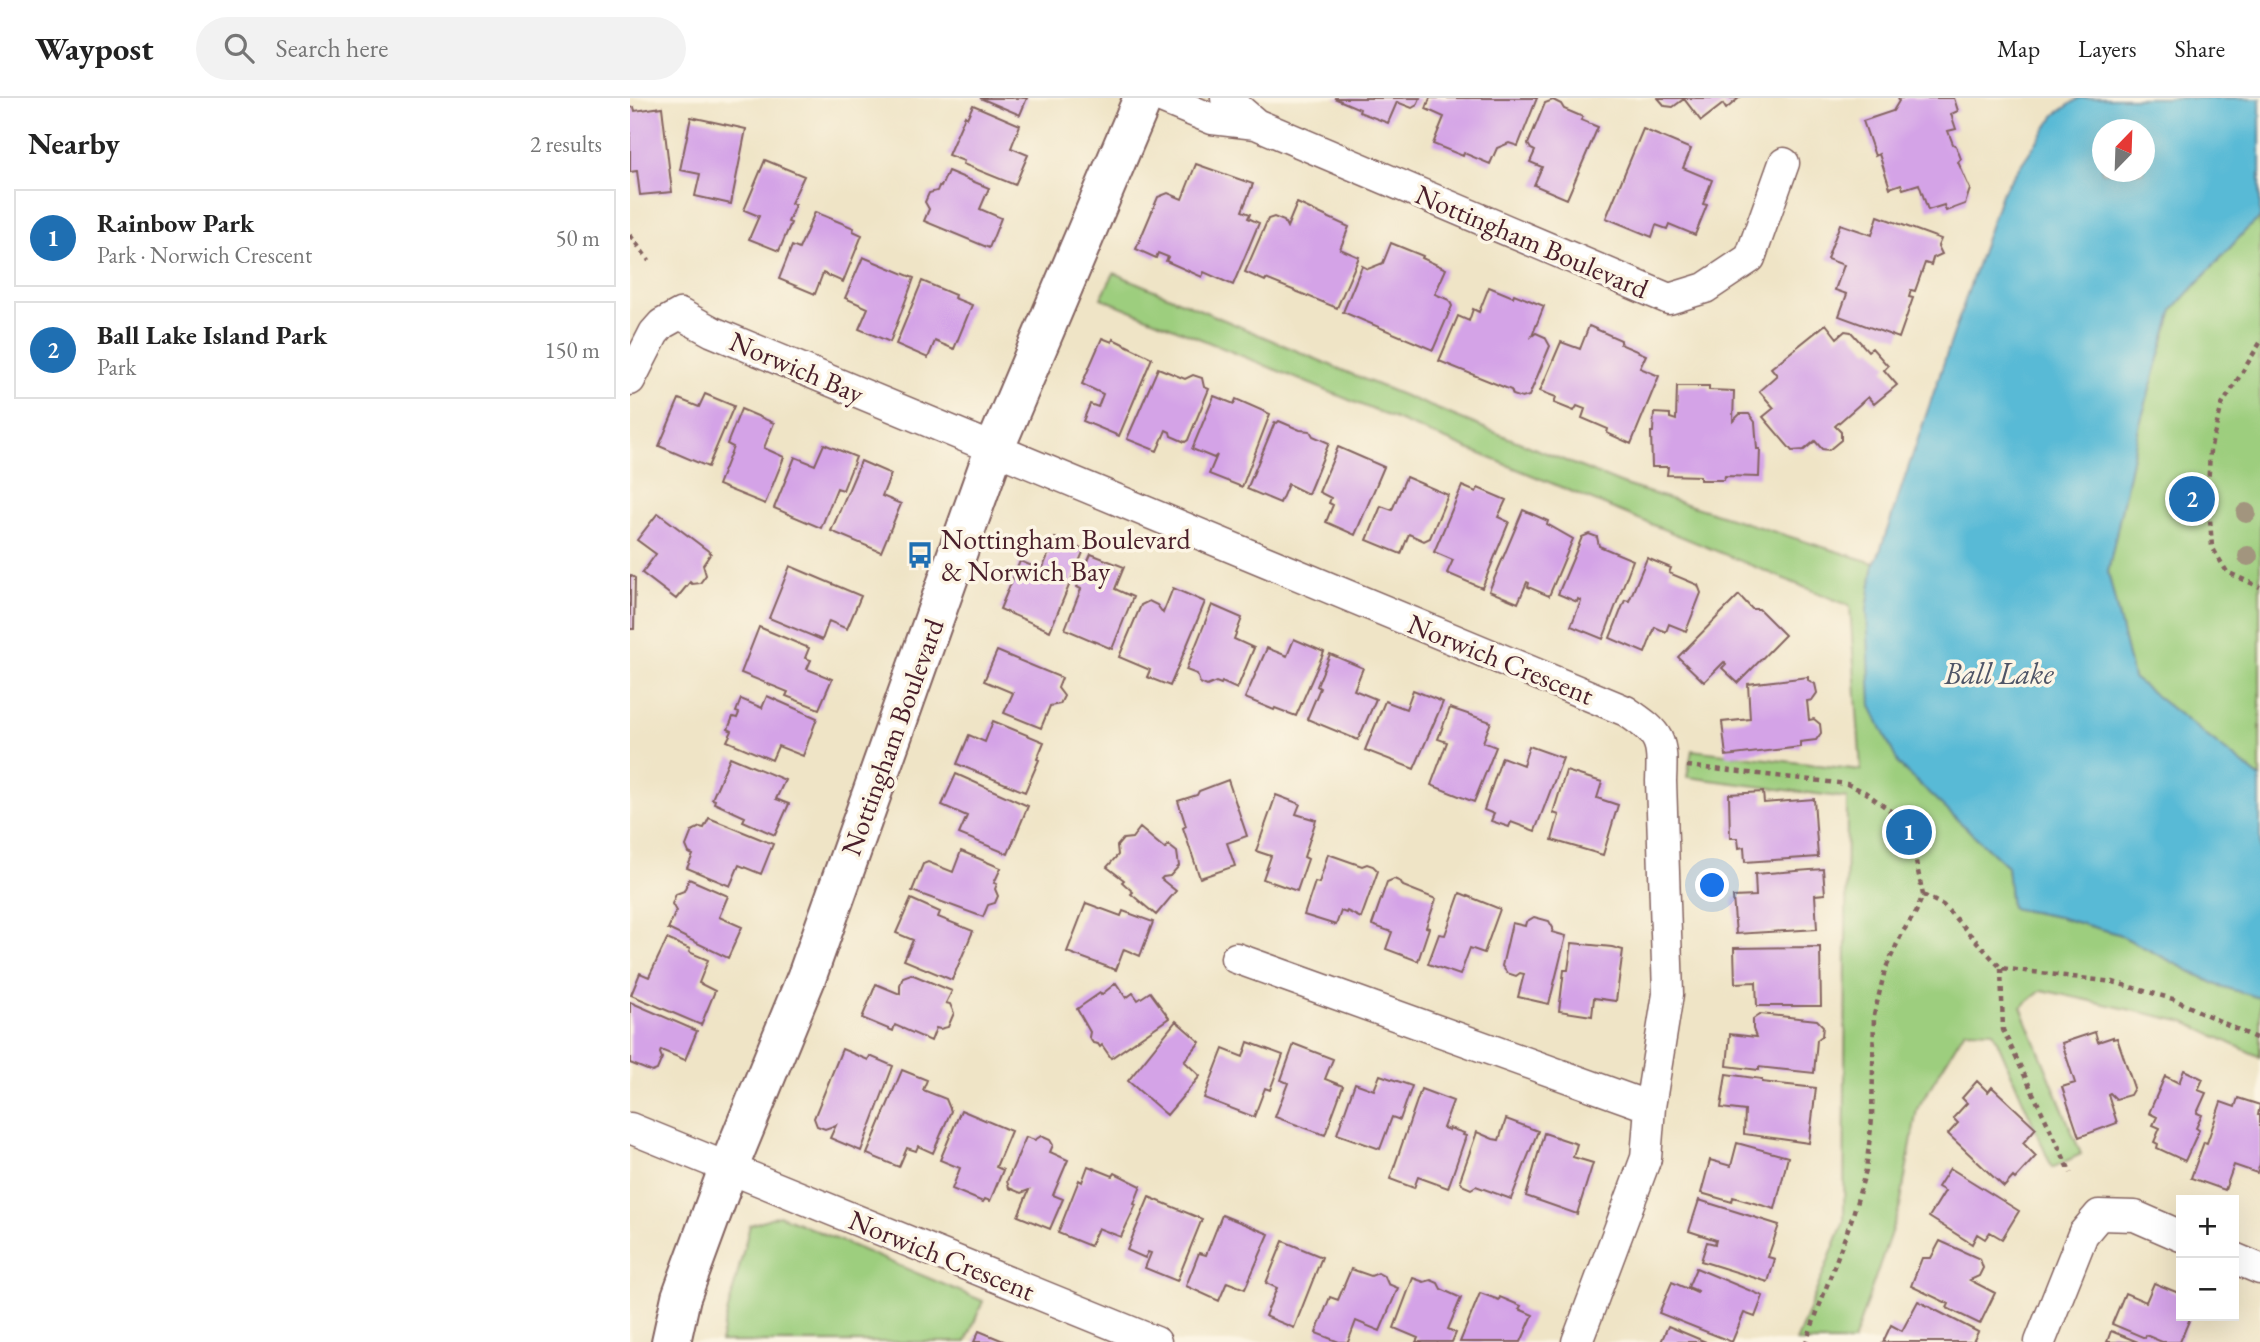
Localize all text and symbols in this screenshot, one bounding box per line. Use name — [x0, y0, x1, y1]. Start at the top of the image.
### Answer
search box — [196, 17, 686, 80]
text: Waypost — [35, 27, 154, 70]
icon: search — [220, 29, 258, 67]
text: Search here — [276, 31, 388, 65]
text: Map — [1997, 33, 2040, 64]
text: Layers — [2078, 33, 2137, 64]
text: Share — [2175, 33, 2225, 64]
north arrow — [2092, 119, 2155, 182]
text: Nearby — [28, 124, 120, 163]
text: 2 results — [530, 129, 602, 159]
street label: Nottingham Boulevard — [1410, 176, 1655, 307]
text: Rainbow Park — [97, 206, 254, 240]
text: 1 — [47, 223, 59, 253]
text: 50 m — [555, 223, 600, 253]
text: Park · Norwich Crescent — [97, 240, 312, 270]
text: Ball Lake Island Park — [97, 318, 327, 352]
street label: Norwich Bay — [724, 323, 870, 412]
text: 2 — [47, 335, 59, 365]
text: 150 m — [544, 335, 600, 365]
text: Park — [97, 352, 136, 382]
pin: 2 — [2169, 473, 2215, 525]
place label: Nottingham Boulevard & Norwich Bay — [941, 521, 1191, 589]
bus stop icon: Nottingham Boulevard & Norwich Bay — [905, 540, 935, 570]
street label: Norwich Crescent — [1403, 605, 1599, 713]
street label: Nottingham Boulevard — [832, 613, 952, 860]
water label: Ball Lake — [1943, 654, 2055, 693]
pin: 1 — [1886, 806, 1932, 858]
your location — [1695, 868, 1729, 902]
map controls — [2176, 1195, 2239, 1321]
button: + — [2176, 1195, 2239, 1258]
street label: Norwich Crescent — [844, 1201, 1040, 1309]
button: − — [2176, 1258, 2239, 1321]

